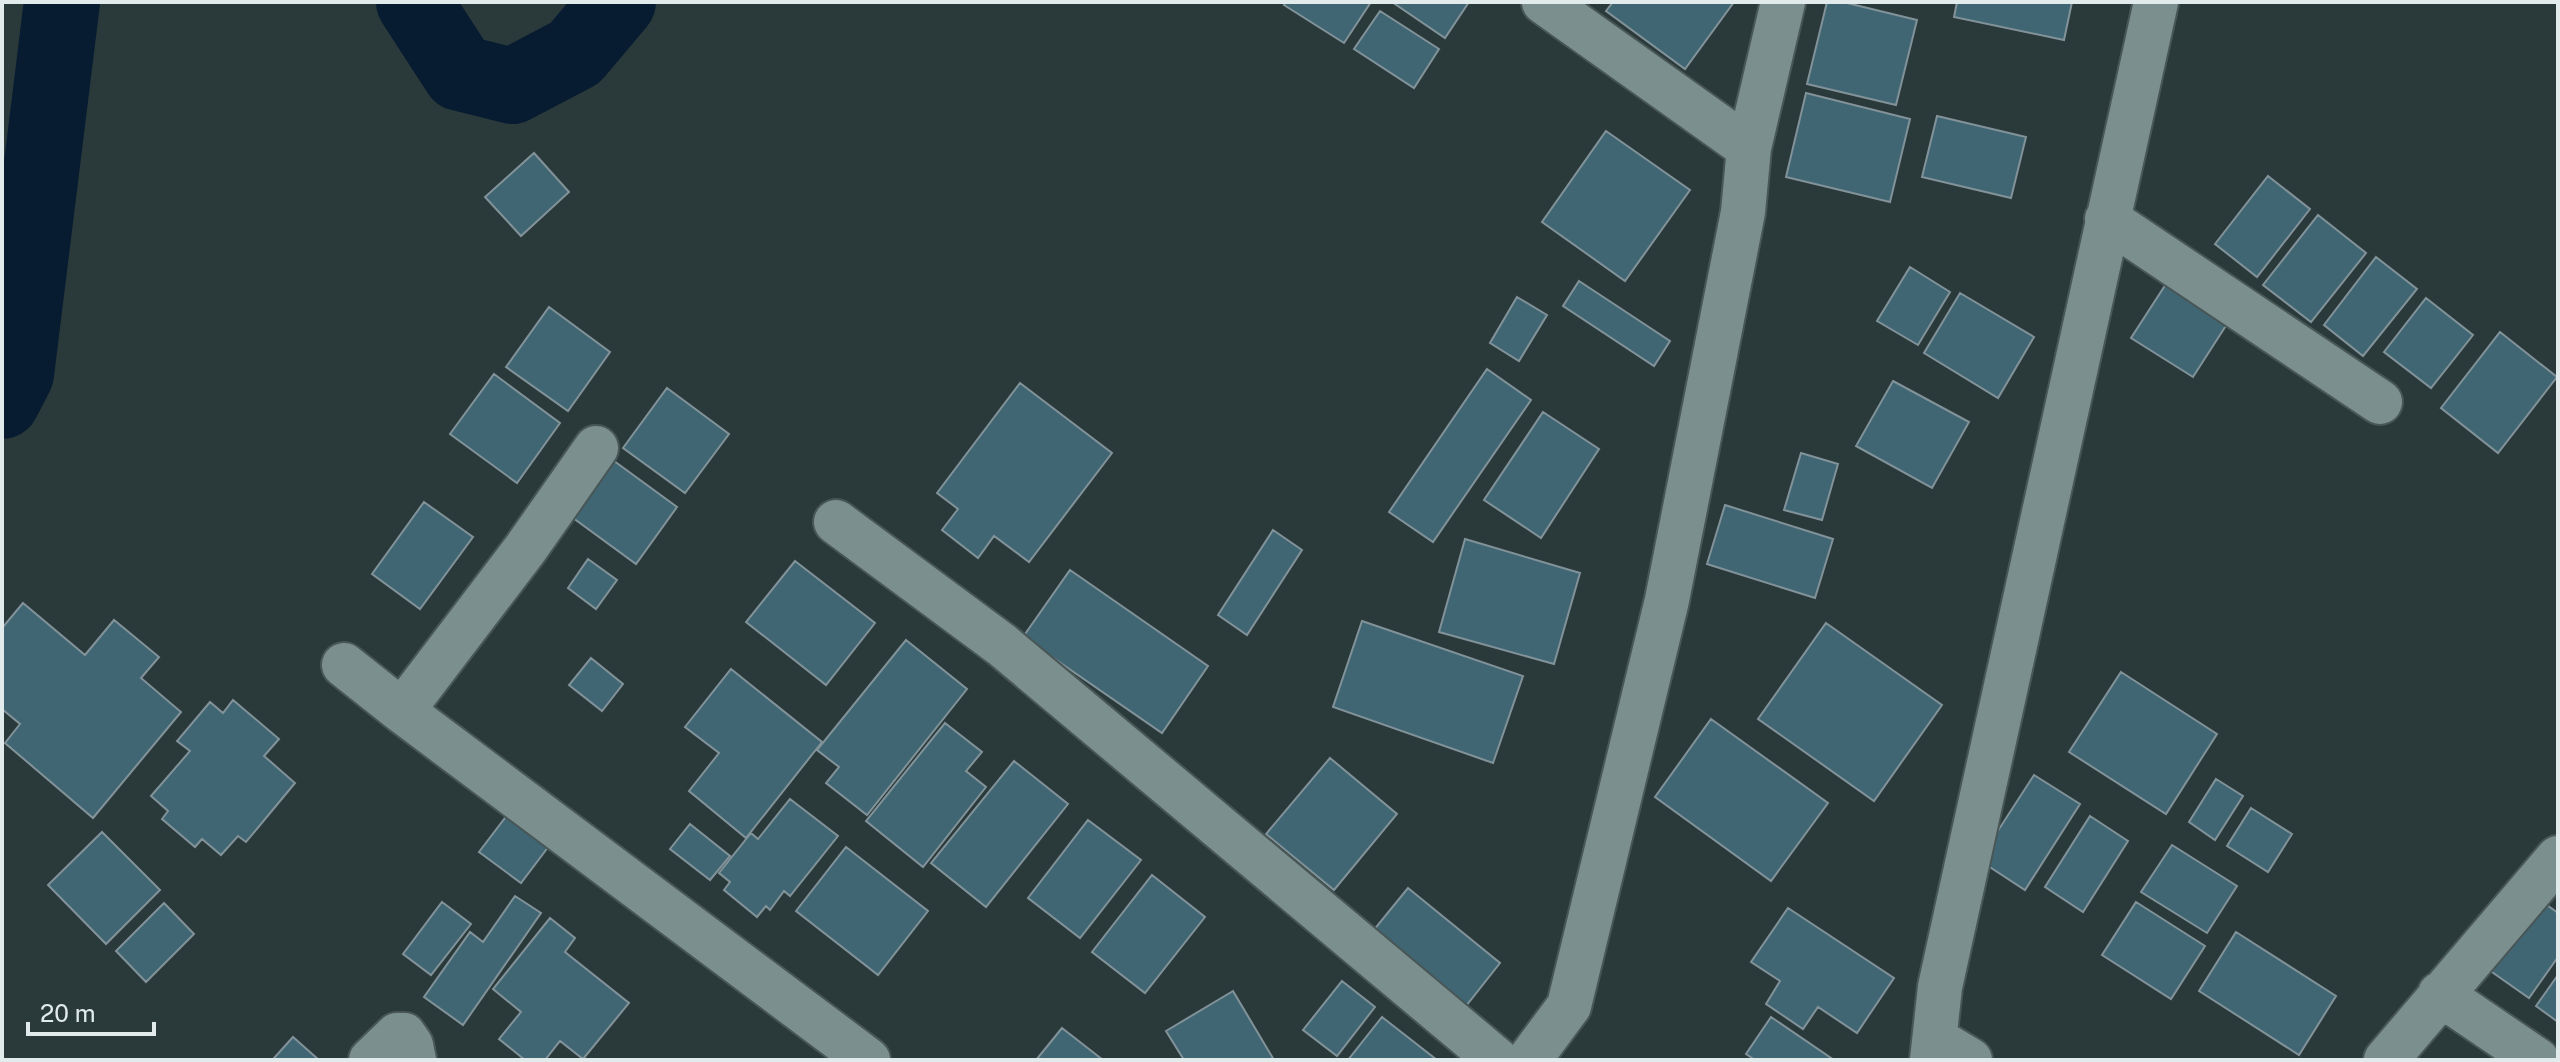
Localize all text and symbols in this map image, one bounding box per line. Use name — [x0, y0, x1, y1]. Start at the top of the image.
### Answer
scale bar — [28, 986, 154, 1036]
text: 20 m — [40, 999, 96, 1027]

